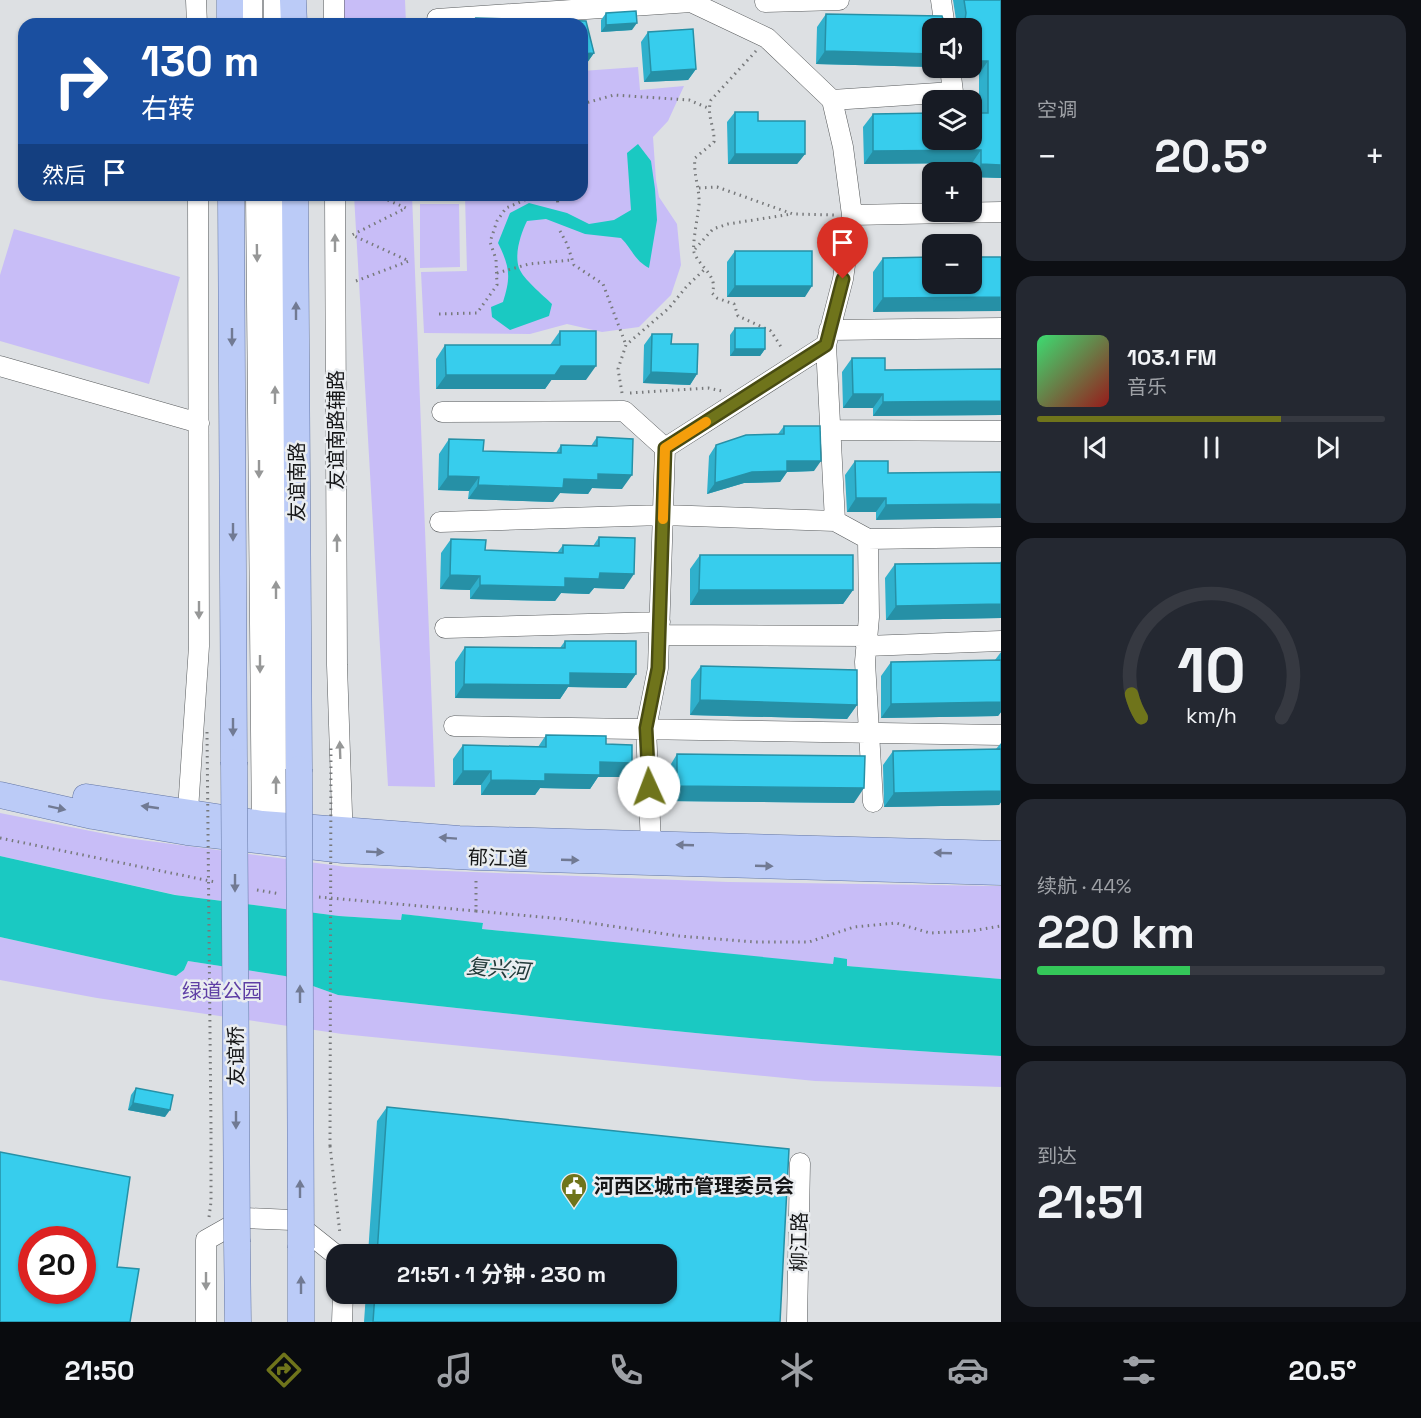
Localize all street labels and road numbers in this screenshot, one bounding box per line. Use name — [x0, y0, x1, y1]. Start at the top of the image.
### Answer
street label: 友谊南路辅路 — [323, 370, 349, 490]
street label: 友谊南路 — [284, 442, 310, 522]
street label: 郁江道 — [468, 844, 528, 872]
street label: 友谊桥 — [223, 1026, 249, 1086]
street label: 柳江路 — [785, 1212, 813, 1272]

